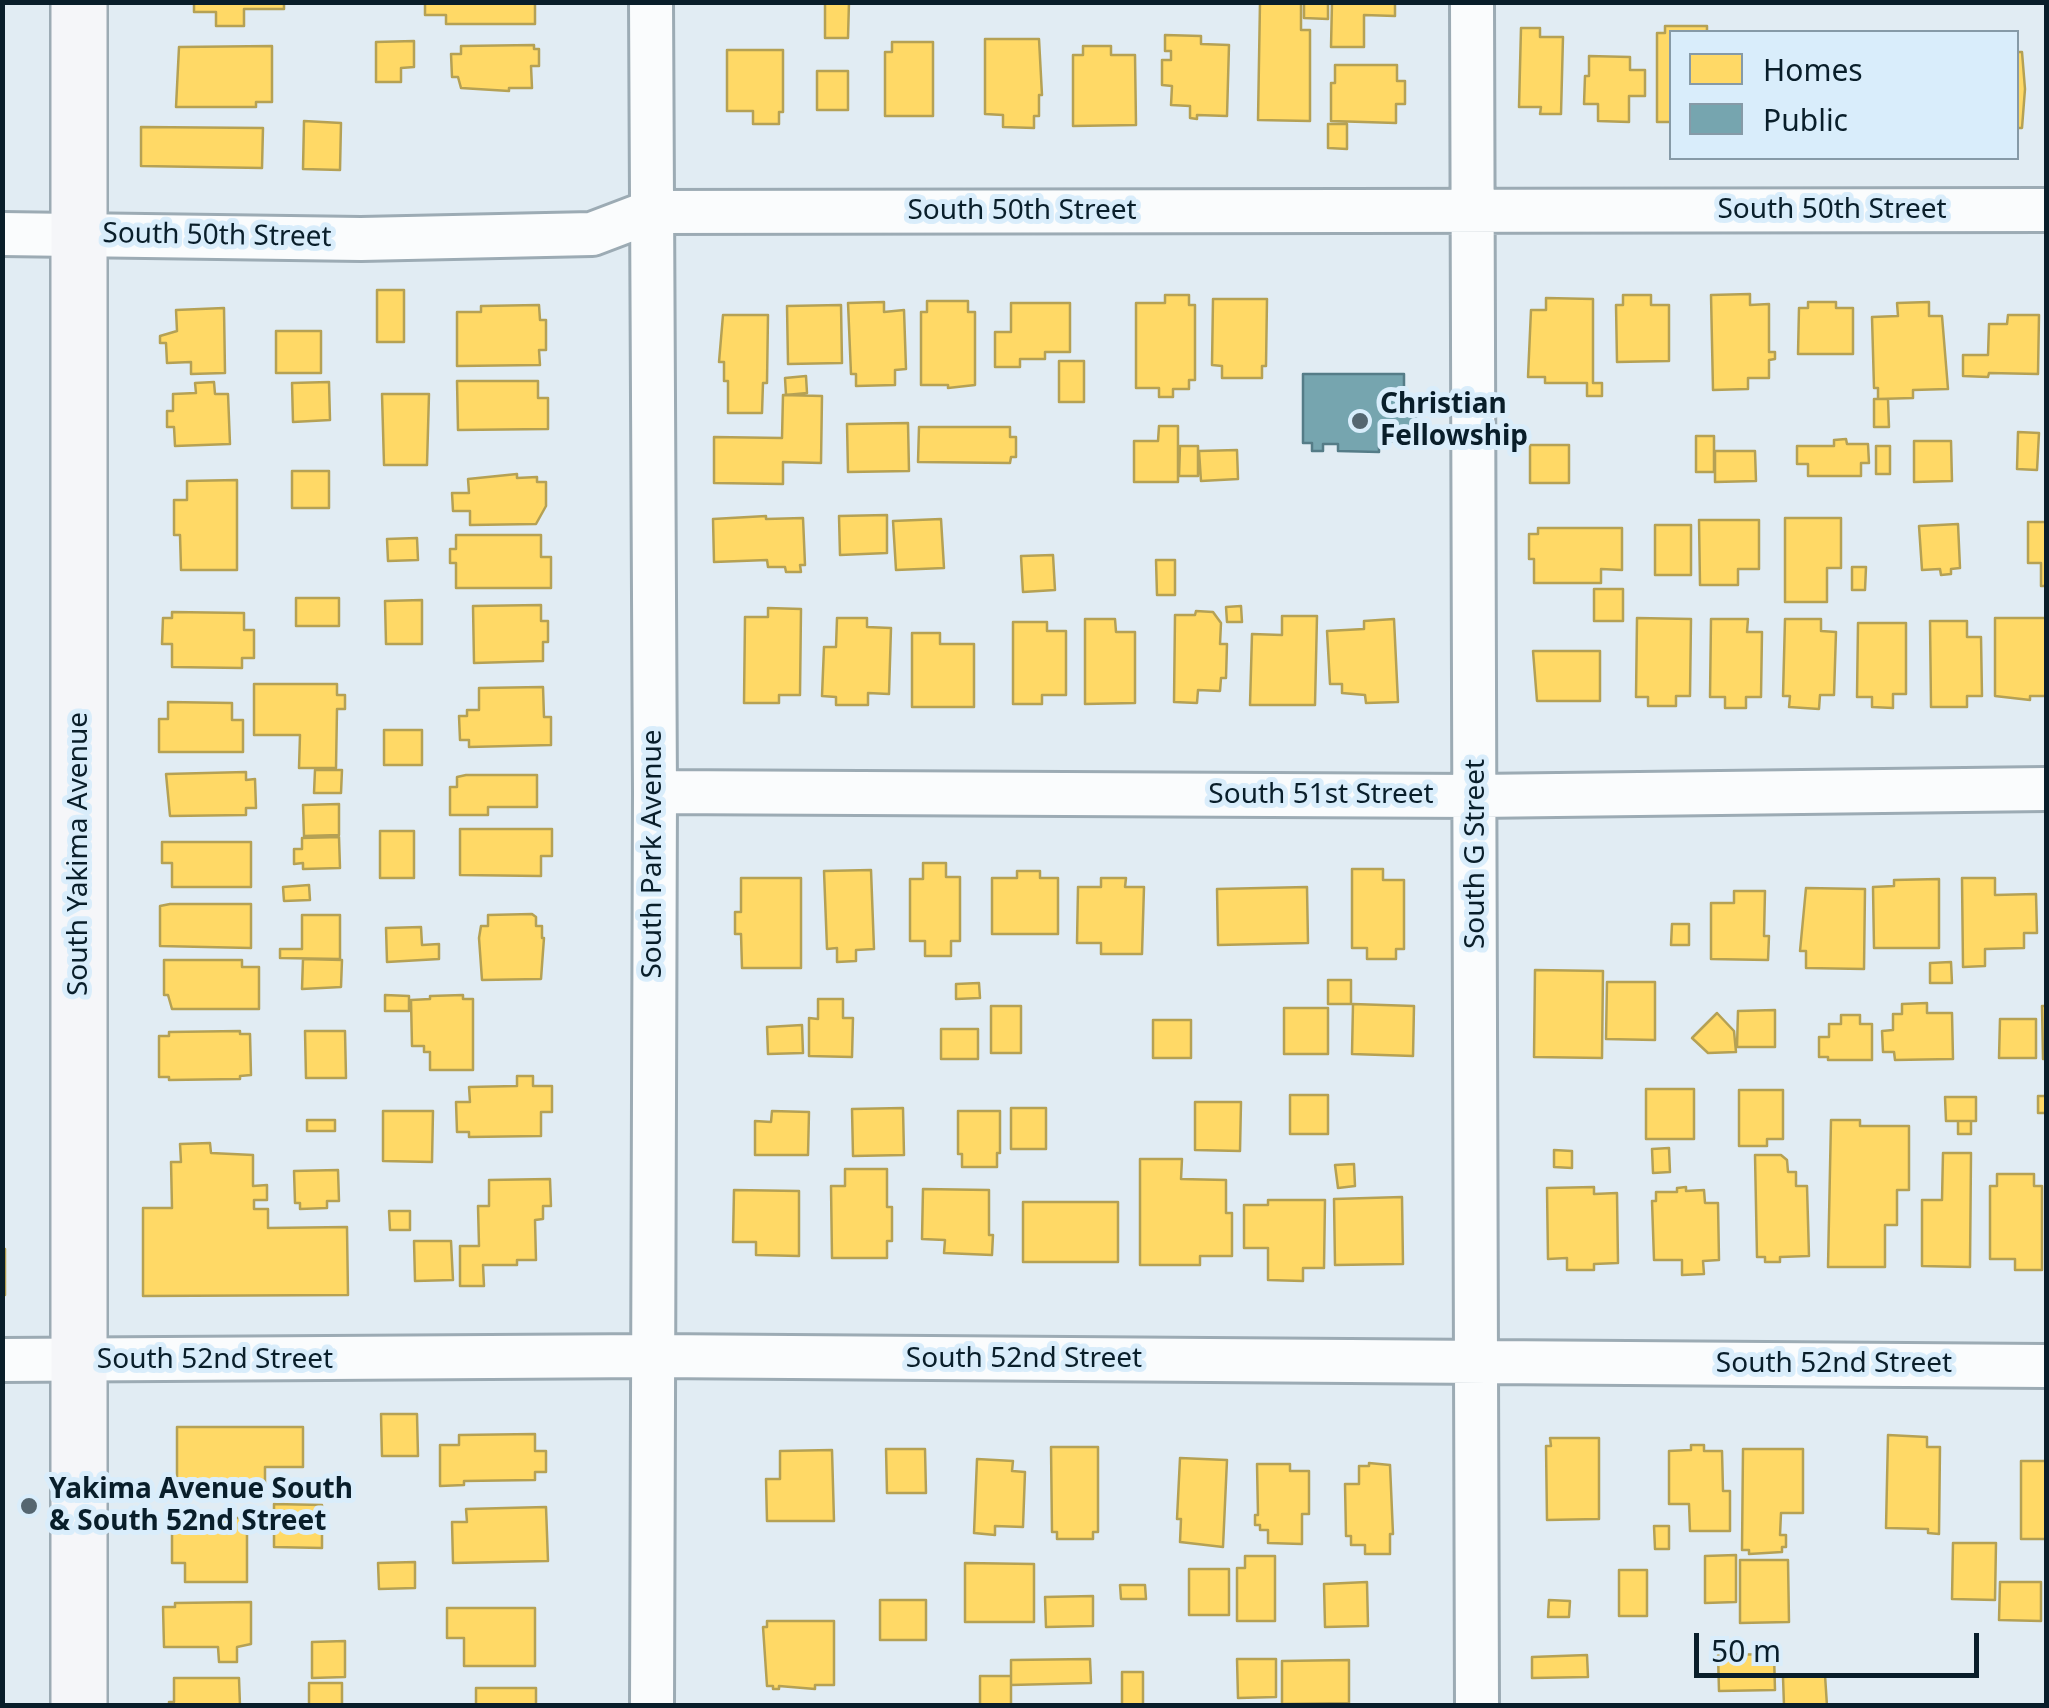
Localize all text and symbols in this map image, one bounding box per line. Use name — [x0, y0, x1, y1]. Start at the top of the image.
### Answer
legend — [1669, 30, 2019, 160]
text: Homes — [1763, 49, 1863, 90]
text: Public — [1763, 99, 1848, 140]
street label: South 50th Street — [1717, 193, 1947, 227]
street label: South 50th Street — [907, 194, 1137, 228]
street label: South 50th Street — [102, 217, 332, 255]
place label: Christian Fellowship — [1380, 388, 1528, 454]
marker: Christian Fellowship — [1349, 410, 1371, 432]
street label: South Yakima Avenue — [62, 712, 96, 996]
street label: South Park Avenue — [636, 729, 670, 979]
street label: South G Street — [1459, 759, 1493, 949]
street label: South 51st Street — [1208, 778, 1434, 812]
street label: South 52nd Street — [906, 1342, 1142, 1376]
street label: South 52nd Street — [97, 1343, 333, 1377]
street label: South 52nd Street — [1716, 1347, 1952, 1381]
place label: Yakima Avenue South & South 52nd Street — [49, 1473, 353, 1539]
marker: Yakima Avenue South & South 52nd Street — [18, 1495, 40, 1517]
scale bar — [1699, 1613, 1984, 1675]
text: 50 m — [1711, 1630, 1781, 1671]

